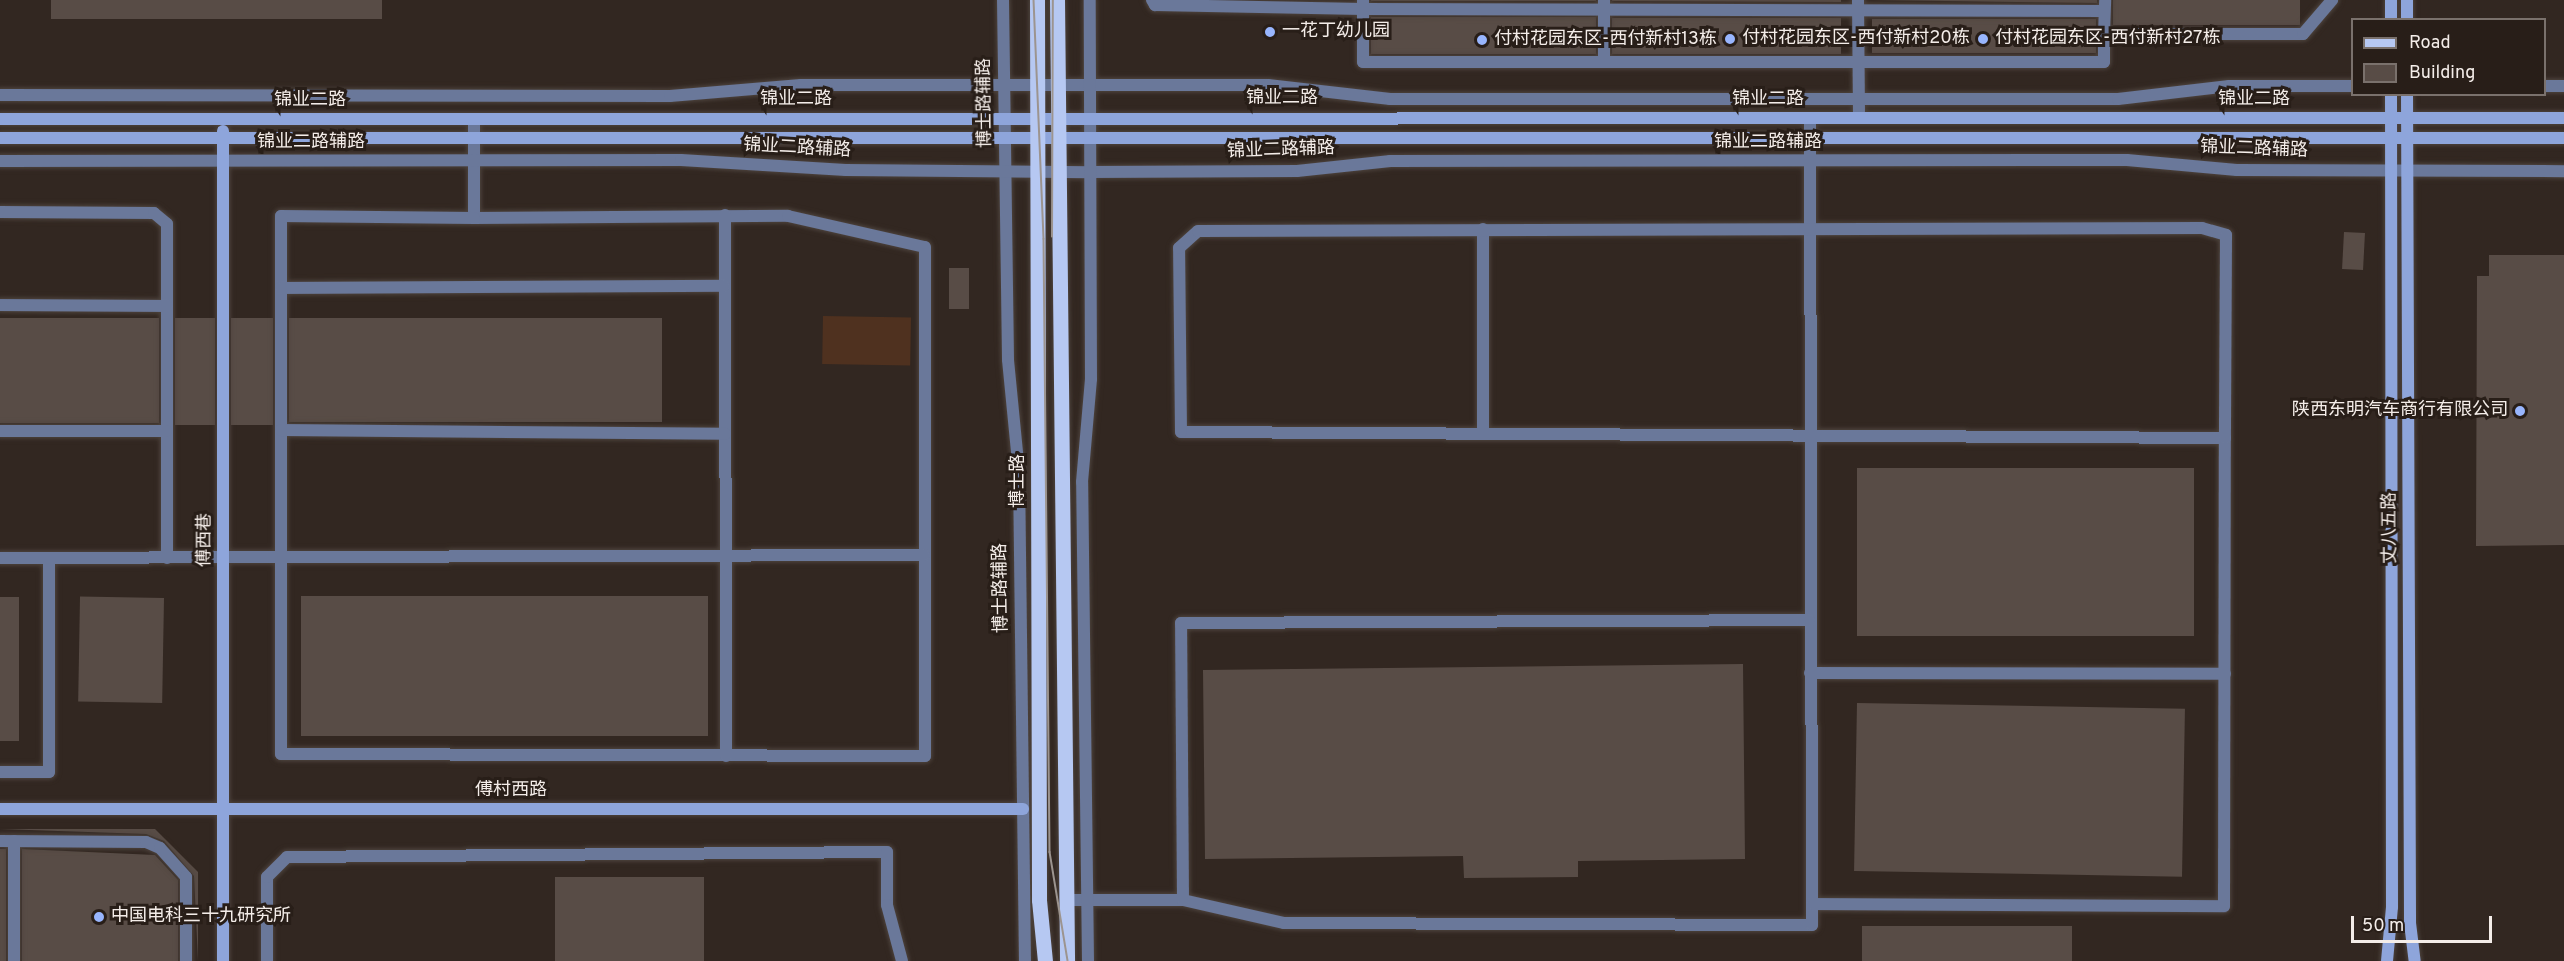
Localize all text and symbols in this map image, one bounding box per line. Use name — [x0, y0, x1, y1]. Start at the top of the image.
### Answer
legend — [2351, 18, 2546, 96]
place label: 一花丁幼儿园 — [1282, 21, 1390, 43]
marker: 一花丁幼儿园 — [1263, 25, 1277, 39]
place label: 付村花园东区-西付新村20栋 — [1742, 28, 1970, 50]
place label: 付村花园东区-西付新村27栋 — [1995, 28, 2220, 50]
place label: 付村花园东区-西付新村13栋 — [1494, 29, 1717, 51]
marker: 付村花园东区-西付新村20栋 — [1723, 32, 1737, 46]
marker: 付村花园东区-西付新村27栋 — [1976, 32, 1990, 46]
text: Road — [2409, 32, 2451, 55]
marker: 付村花园东区-西付新村13栋 — [1475, 33, 1489, 47]
street label: 博士路辅路 — [974, 58, 998, 148]
text: Building — [2409, 62, 2475, 85]
street label: 锦业二路 — [1246, 88, 1318, 110]
street label: 锦业二路 — [760, 89, 832, 111]
street label: 锦业二路 — [1732, 89, 1804, 111]
street label: 锦业二路 — [2218, 89, 2290, 111]
street label: 锦业二路 — [274, 90, 346, 112]
street label: 锦业二路辅路 — [257, 132, 365, 154]
street label: 锦业二路辅路 — [1714, 132, 1822, 154]
street label: 锦业二路辅路 — [743, 135, 851, 163]
street label: 锦业二路辅路 — [2200, 137, 2308, 163]
street label: 锦业二路辅路 — [1227, 138, 1335, 164]
place label: 陕西东明汽车商行有限公司 — [2292, 400, 2508, 422]
marker: 陕西东明汽车商行有限公司 — [2513, 404, 2527, 418]
street label: 博士路 — [1008, 454, 1030, 508]
street label: 丈八五路 — [2380, 492, 2402, 564]
street label: 傅西巷 — [195, 513, 217, 567]
street label: 博士路辅路 — [990, 543, 1014, 633]
street label: 傅村西路 — [475, 780, 547, 802]
scale bar — [2354, 904, 2495, 942]
place label: 中国电科三十九研究所 — [111, 906, 291, 928]
marker: 中国电科三十九研究所 — [92, 910, 106, 924]
text: 50 m — [2362, 915, 2404, 938]

